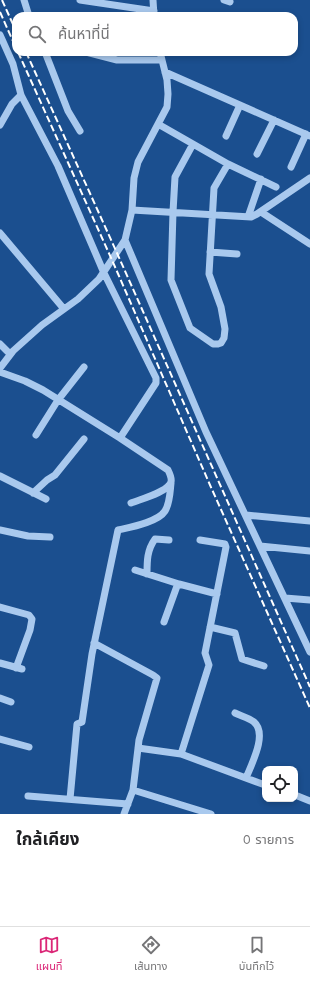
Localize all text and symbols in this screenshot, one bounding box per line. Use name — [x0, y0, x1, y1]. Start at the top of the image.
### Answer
search box — [12, 12, 298, 56]
icon: search — [26, 23, 48, 45]
text: ค้นหาที่นี่ — [58, 25, 110, 43]
map controls — [262, 766, 298, 802]
button: locate — [262, 766, 298, 802]
text: ใกล้เคียง — [16, 829, 79, 849]
text: 0 รายการ — [243, 832, 294, 847]
tab: แผนที่ — [36, 934, 63, 975]
tab: เส้นทาง — [134, 934, 167, 975]
tab: บันทึกไว้ — [239, 934, 274, 975]

